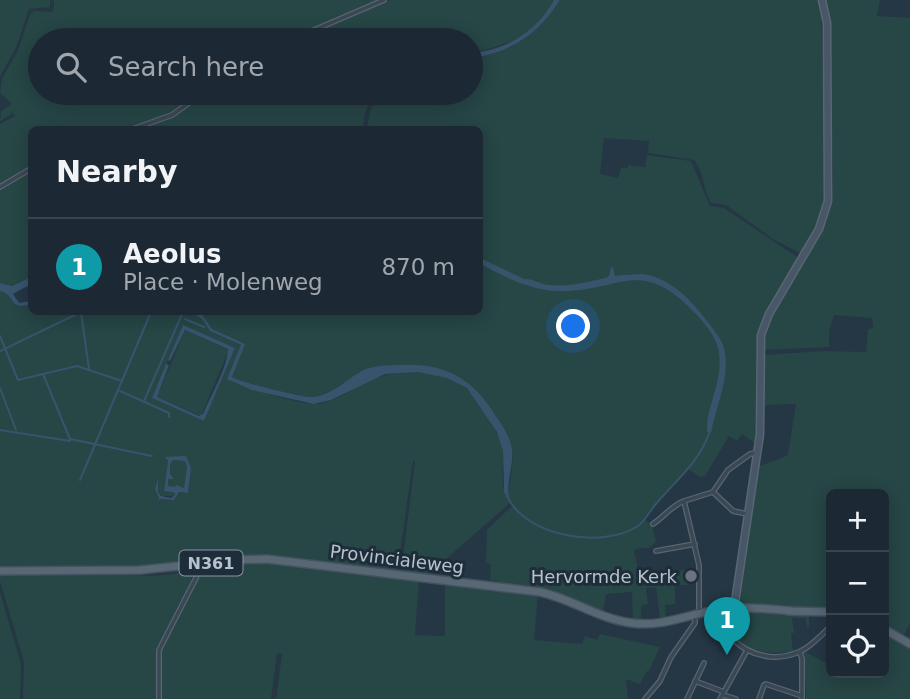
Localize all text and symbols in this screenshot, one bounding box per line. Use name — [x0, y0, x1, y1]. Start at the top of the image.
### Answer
search box — [28, 28, 483, 105]
icon: search — [52, 48, 90, 86]
text: Search here — [108, 52, 264, 82]
text: Nearby — [56, 154, 178, 189]
text: Aeolus — [123, 239, 222, 269]
text: 1 — [71, 254, 87, 280]
text: 870 m — [381, 254, 455, 280]
text: Place · Molenweg — [123, 269, 323, 295]
your location — [556, 309, 590, 343]
map controls — [826, 489, 889, 678]
button: + — [826, 489, 889, 552]
street label: Provincialeweg — [329, 540, 465, 578]
road number: N361 — [180, 550, 242, 576]
button: − — [826, 552, 889, 615]
place label: Hervormde Kerk — [531, 566, 678, 587]
marker: Hervormde Kerk — [683, 568, 699, 584]
pin: 1 — [704, 597, 750, 655]
button: locate — [826, 615, 889, 678]

